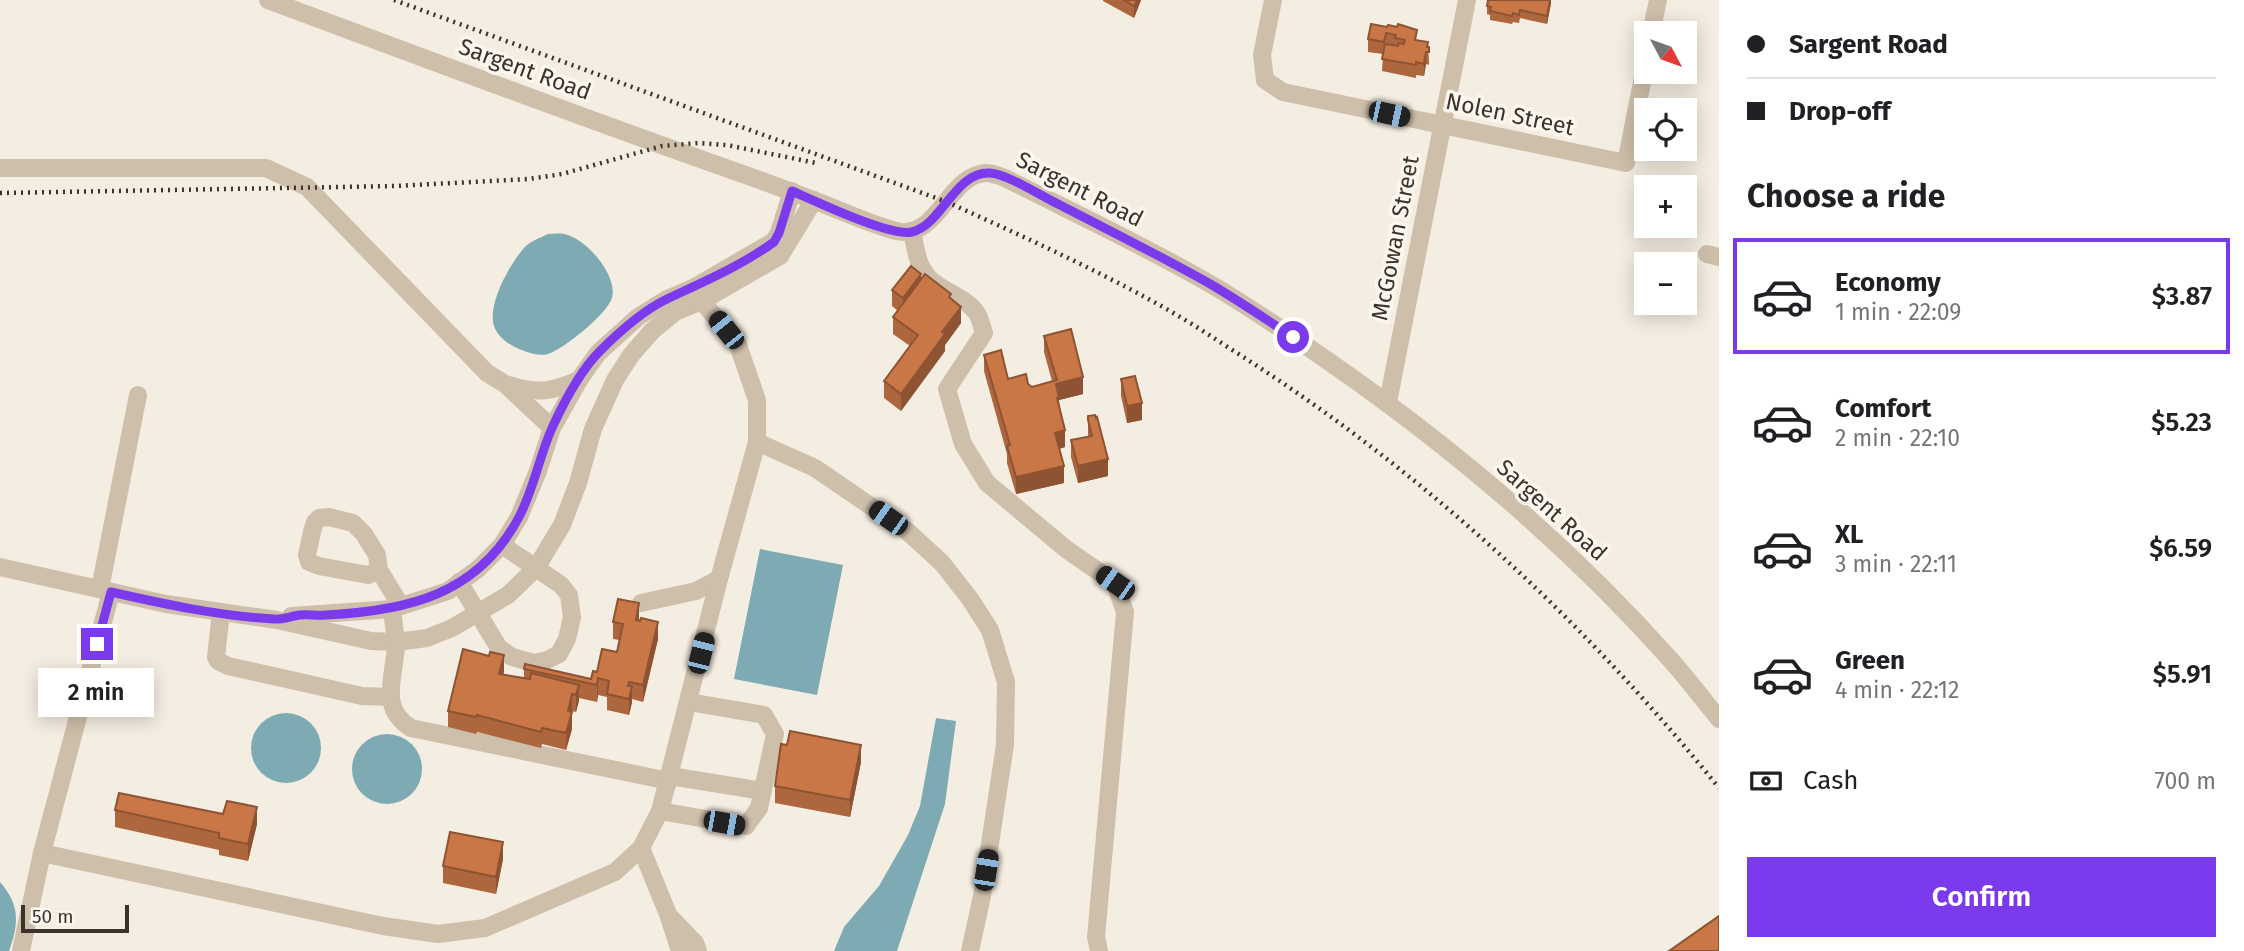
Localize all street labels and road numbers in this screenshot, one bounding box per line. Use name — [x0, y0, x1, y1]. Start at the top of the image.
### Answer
street label: Sargent Road — [455, 32, 595, 106]
street label: Nolen Street — [1443, 87, 1577, 141]
street label: Sargent Road — [1012, 145, 1148, 233]
street label: McGowan Street — [1365, 152, 1425, 323]
street label: Sargent Road — [1491, 453, 1613, 567]

